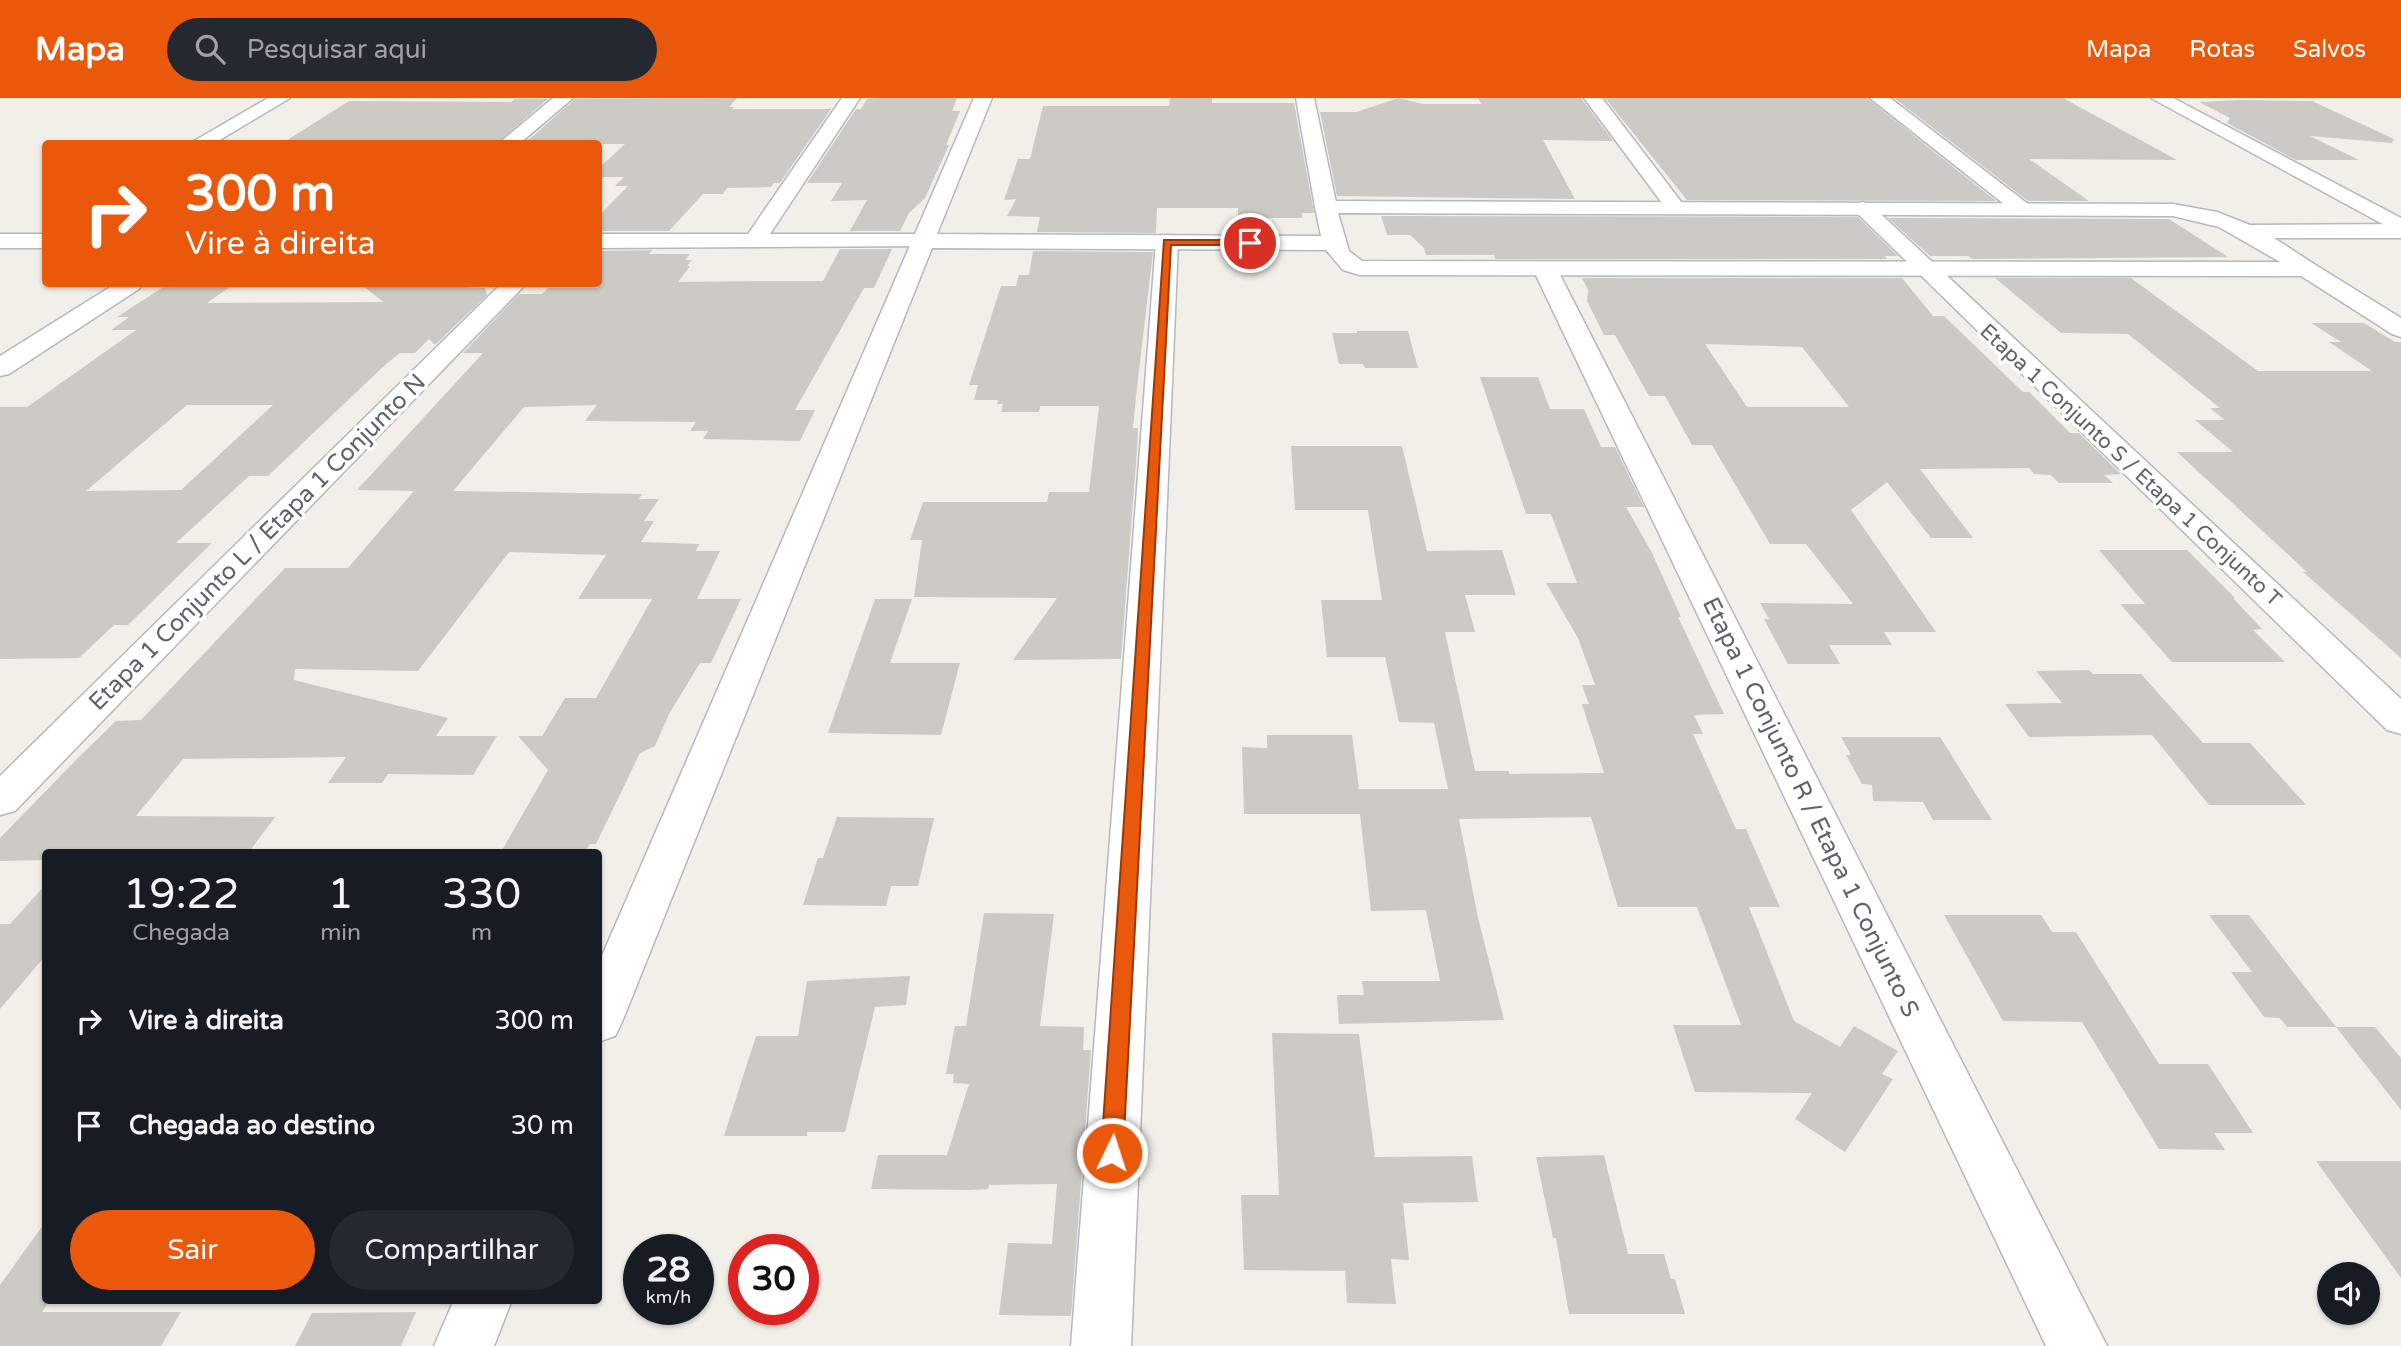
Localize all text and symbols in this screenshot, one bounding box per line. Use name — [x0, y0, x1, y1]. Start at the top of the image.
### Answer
search box — [167, 18, 657, 81]
text: Mapa — [35, 30, 125, 69]
icon: search — [191, 30, 229, 68]
text: Pesquisar aqui — [247, 34, 427, 65]
text: Mapa — [2086, 35, 2151, 64]
text: Rotas — [2189, 35, 2255, 64]
text: Salvos — [2293, 35, 2366, 64]
text: 300 m — [185, 165, 335, 224]
icon: right — [70, 168, 161, 259]
pin — [1220, 213, 1280, 273]
icon: arrive — [1231, 224, 1269, 262]
text: Vire à direita — [185, 225, 376, 263]
street label: Etapa 1 Conjunto S / Etapa 1 Conjunto T — [1975, 319, 2287, 612]
street label: Etapa 1 Conjunto L / Etapa 1 Conjunto N — [83, 368, 432, 717]
street label: Etapa 1 Conjunto R / Etapa 1 Conjunto S — [1696, 593, 1925, 1022]
text: 19:22 — [123, 869, 239, 920]
text: 1 — [327, 869, 354, 920]
text: 330 — [442, 869, 521, 920]
text: Chegada — [132, 919, 230, 947]
text: min — [320, 919, 361, 947]
text: m — [471, 919, 492, 947]
icon: right — [70, 1002, 108, 1040]
text: Vire à direita — [129, 1005, 284, 1036]
text: 300 m — [494, 1005, 574, 1036]
icon: arrive — [70, 1107, 108, 1145]
text: Chegada ao destino — [129, 1110, 375, 1141]
text: 30 m — [511, 1110, 574, 1141]
position arrow — [1075, 1116, 1149, 1190]
button: Sair — [70, 1210, 315, 1290]
button: Compartilhar — [329, 1210, 574, 1290]
speed limit sign: 30 — [728, 1234, 819, 1325]
text: 28 — [647, 1249, 690, 1291]
map controls — [2317, 1262, 2380, 1325]
button: sound — [2317, 1262, 2380, 1325]
text: km/h — [646, 1286, 691, 1308]

